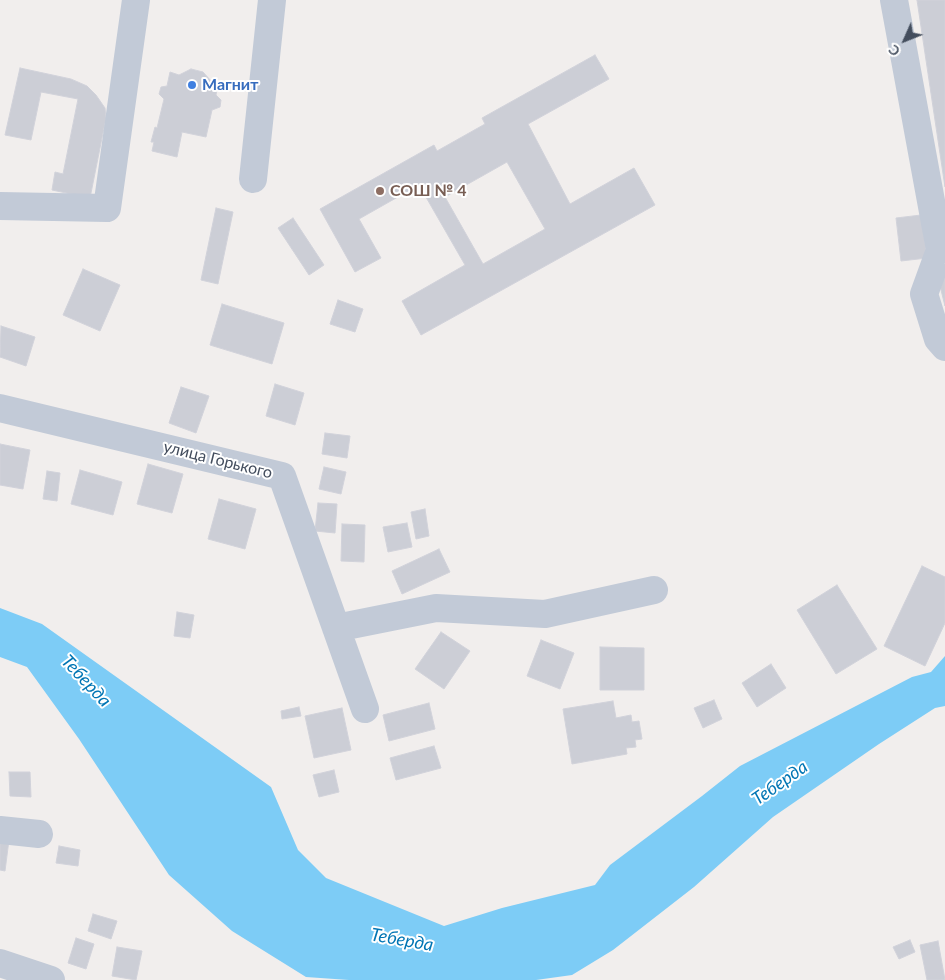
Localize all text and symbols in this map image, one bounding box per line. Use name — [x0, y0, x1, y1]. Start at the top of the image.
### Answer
north arrow — [880, 15, 930, 65]
text: С — [885, 42, 903, 60]
place label: Магнит — [202, 75, 258, 95]
marker: Магнит — [186, 79, 198, 91]
place label: СОШ № 4 — [390, 181, 467, 201]
marker: СОШ № 4 — [374, 185, 386, 197]
street label: улица Горького — [162, 437, 274, 483]
water label: Теберда — [57, 651, 115, 711]
water label: Теберда — [748, 756, 812, 810]
water label: Теберда — [369, 924, 435, 956]

